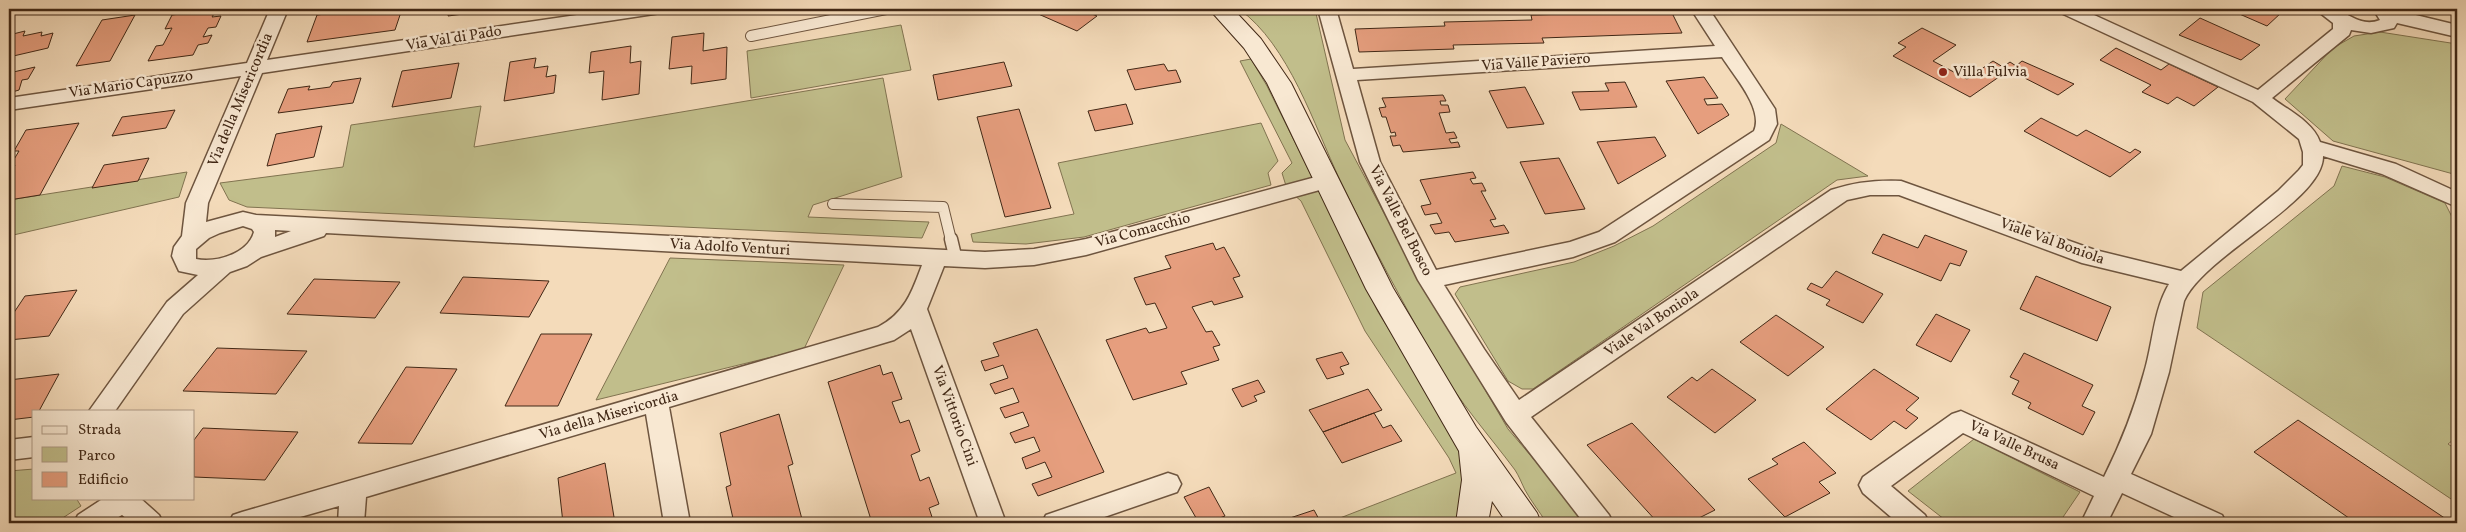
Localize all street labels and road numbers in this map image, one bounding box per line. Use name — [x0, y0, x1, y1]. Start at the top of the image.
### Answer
street label: Via Val di Pado — [405, 21, 503, 57]
street label: Via della Misericordia — [203, 30, 279, 170]
street label: Via Valle Paviero — [1481, 49, 1591, 77]
street label: Via Mario Capuzzo — [68, 66, 194, 104]
street label: Via Valle Bel Bosco — [1363, 162, 1437, 280]
street label: Via Comacchio — [1093, 208, 1193, 254]
street label: Viale Val Boniola — [1997, 213, 2107, 271]
street label: Via Adolfo Venturi — [669, 234, 791, 262]
street label: Viale Val Boniola — [1600, 283, 1704, 363]
street label: Via Vittorio Cini — [926, 363, 982, 469]
street label: Via della Misericordia — [537, 386, 681, 446]
street label: Via Valle Brusa — [1965, 416, 2063, 476]

